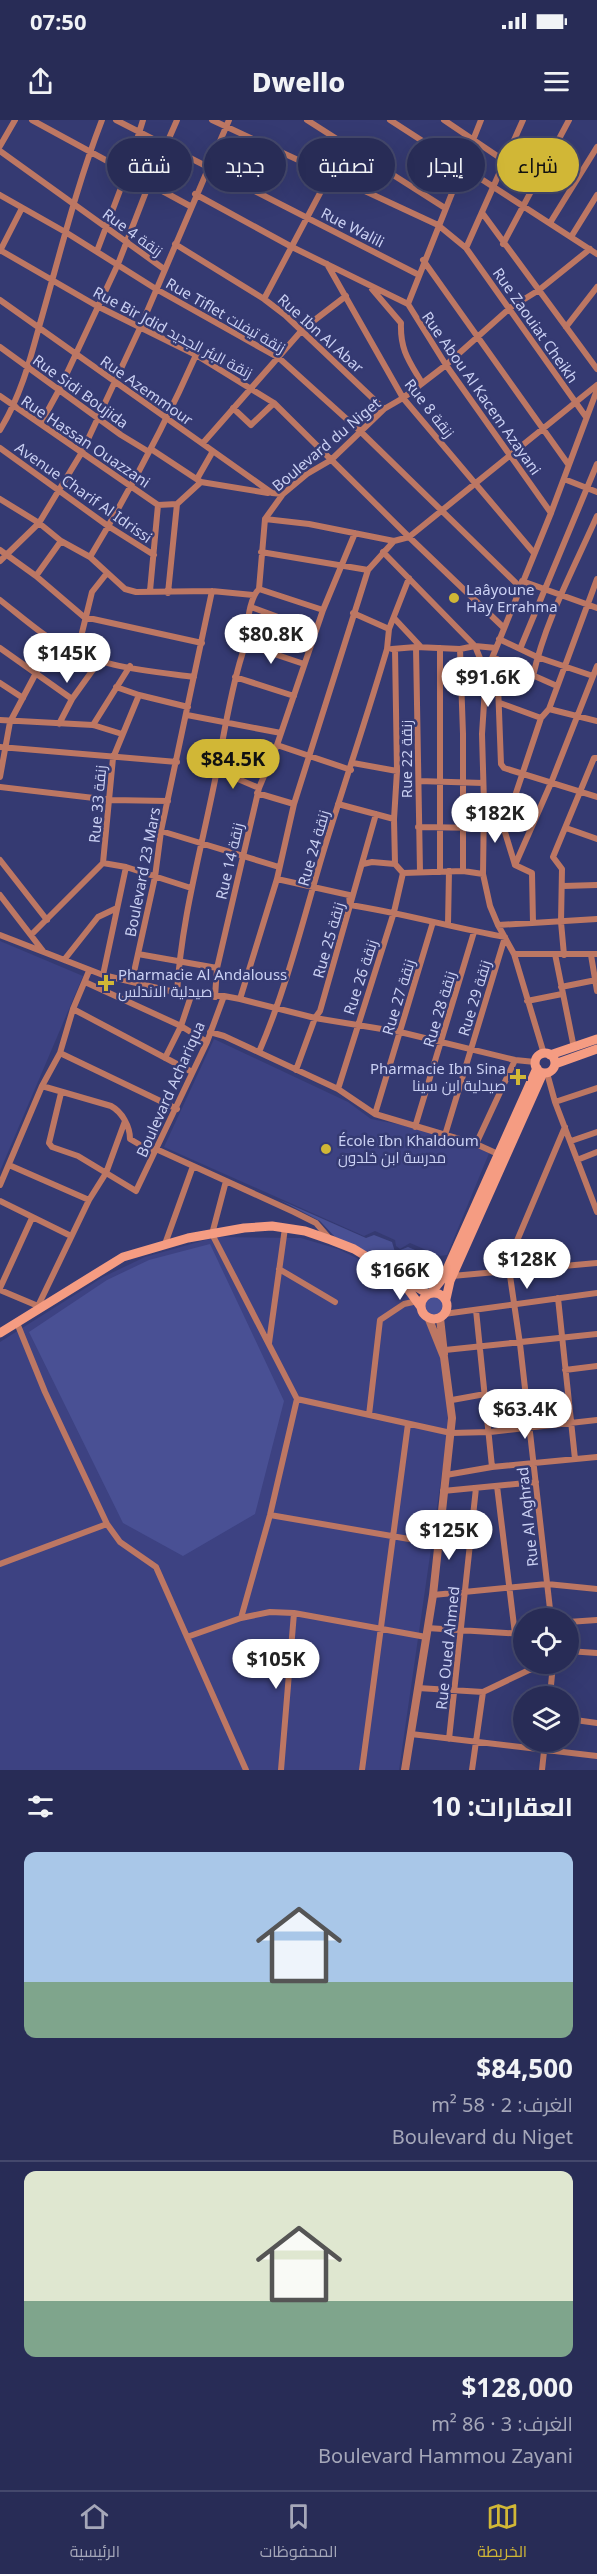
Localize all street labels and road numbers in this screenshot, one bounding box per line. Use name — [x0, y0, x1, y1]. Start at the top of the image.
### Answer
street label: Rue 4 زنقة — [99, 203, 167, 261]
street label: Rue Walili — [318, 203, 388, 251]
street label: Rue Zaouiat Cheikh — [489, 263, 583, 387]
street label: Rue Tiflet زنقة تيفلت — [163, 273, 289, 357]
street label: Rue Bir Jdid زنقة البئر الجديد — [90, 281, 256, 383]
street label: Rue Ibn Al Abar — [274, 289, 368, 377]
street label: Rue Abou Al Kacem Azayani — [418, 307, 546, 479]
street label: Rue Sidi Boujida — [29, 350, 133, 432]
street label: Rue Azemmour — [97, 351, 197, 429]
street label: Rue 8 زنقة — [401, 374, 459, 442]
street label: Rue Hassan Ouazzani — [18, 390, 154, 492]
street label: Boulevard du Niget — [267, 392, 385, 495]
street label: Avenue Charif Al Idrissi — [12, 437, 156, 547]
street label: Rue 22 زنقة — [396, 720, 416, 798]
street label: Rue 33 زنقة — [84, 764, 110, 844]
street label: Boulevard 23 Mars — [120, 805, 164, 939]
street label: Rue 24 زنقة — [293, 808, 333, 888]
street label: Rue 14 زنقة — [210, 821, 248, 901]
street label: Rue 25 زنقة — [308, 900, 348, 980]
street label: Rue 26 زنقة — [338, 937, 382, 1017]
street label: Rue 27 زنقة — [377, 957, 419, 1037]
street label: Rue 29 زنقة — [453, 958, 495, 1038]
street label: Rue 28 زنقة — [418, 969, 460, 1049]
street label: Boulevard Achariqua — [131, 1018, 209, 1160]
street label: Rue Al Aghrad — [512, 1466, 542, 1568]
street label: Rue Oued Ahmed — [431, 1585, 463, 1711]

